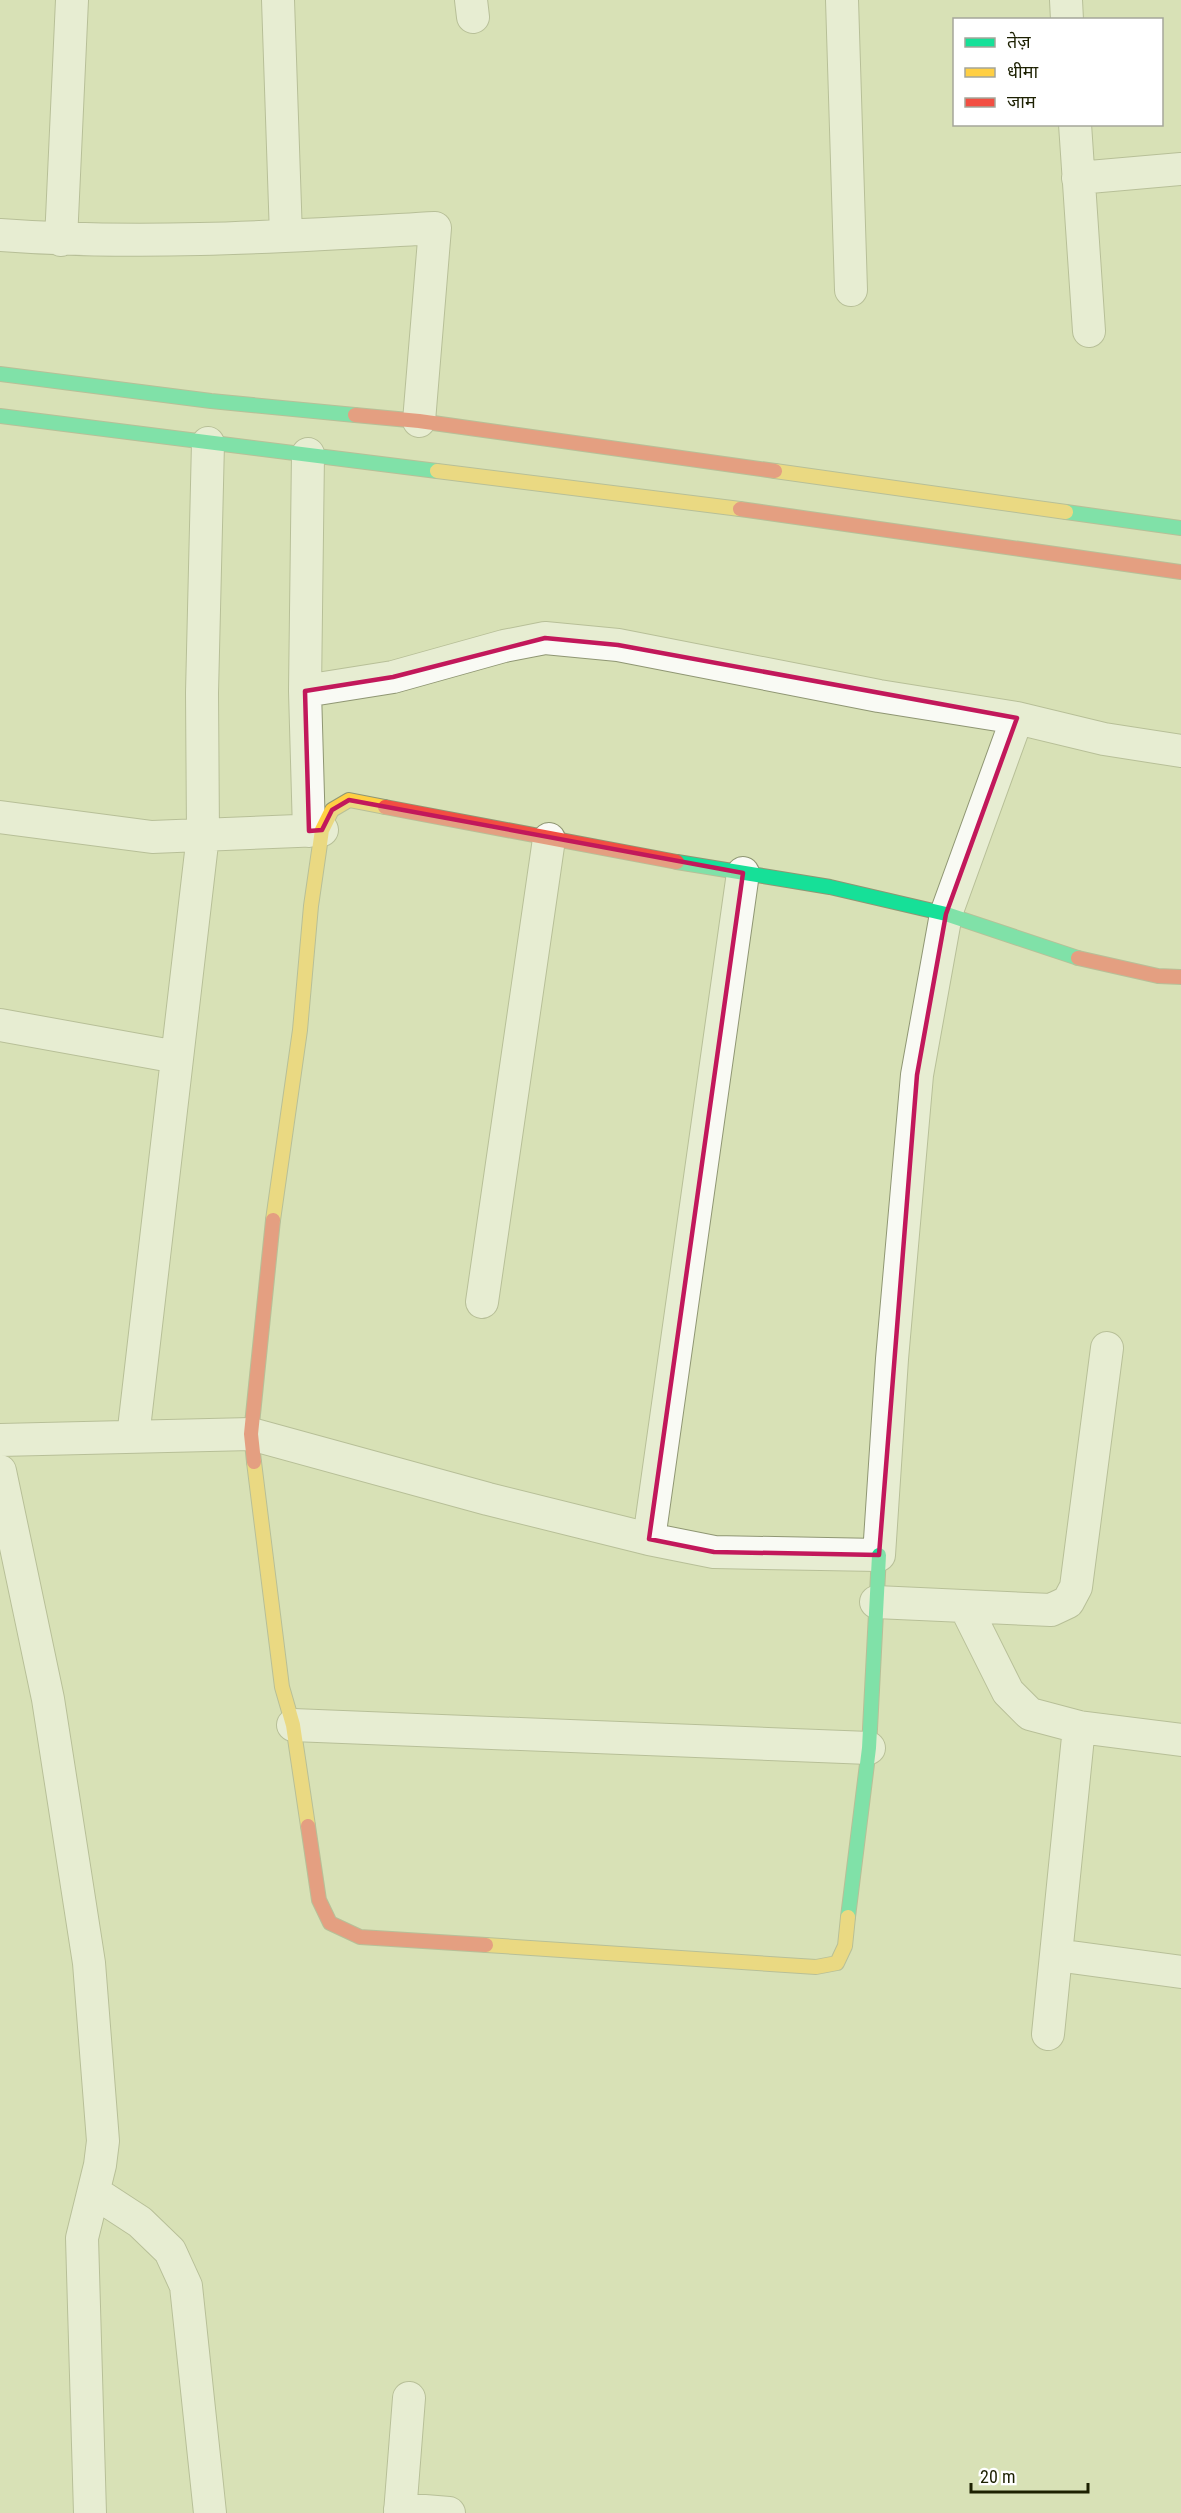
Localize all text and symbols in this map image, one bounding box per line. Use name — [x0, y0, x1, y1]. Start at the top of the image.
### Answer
legend — [953, 18, 1163, 126]
text: तेज़ — [1007, 31, 1031, 52]
text: धीमा — [1007, 61, 1038, 82]
text: जाम — [1007, 91, 1037, 112]
scale bar — [971, 2456, 1088, 2494]
text: 20 m — [980, 2466, 1015, 2487]

